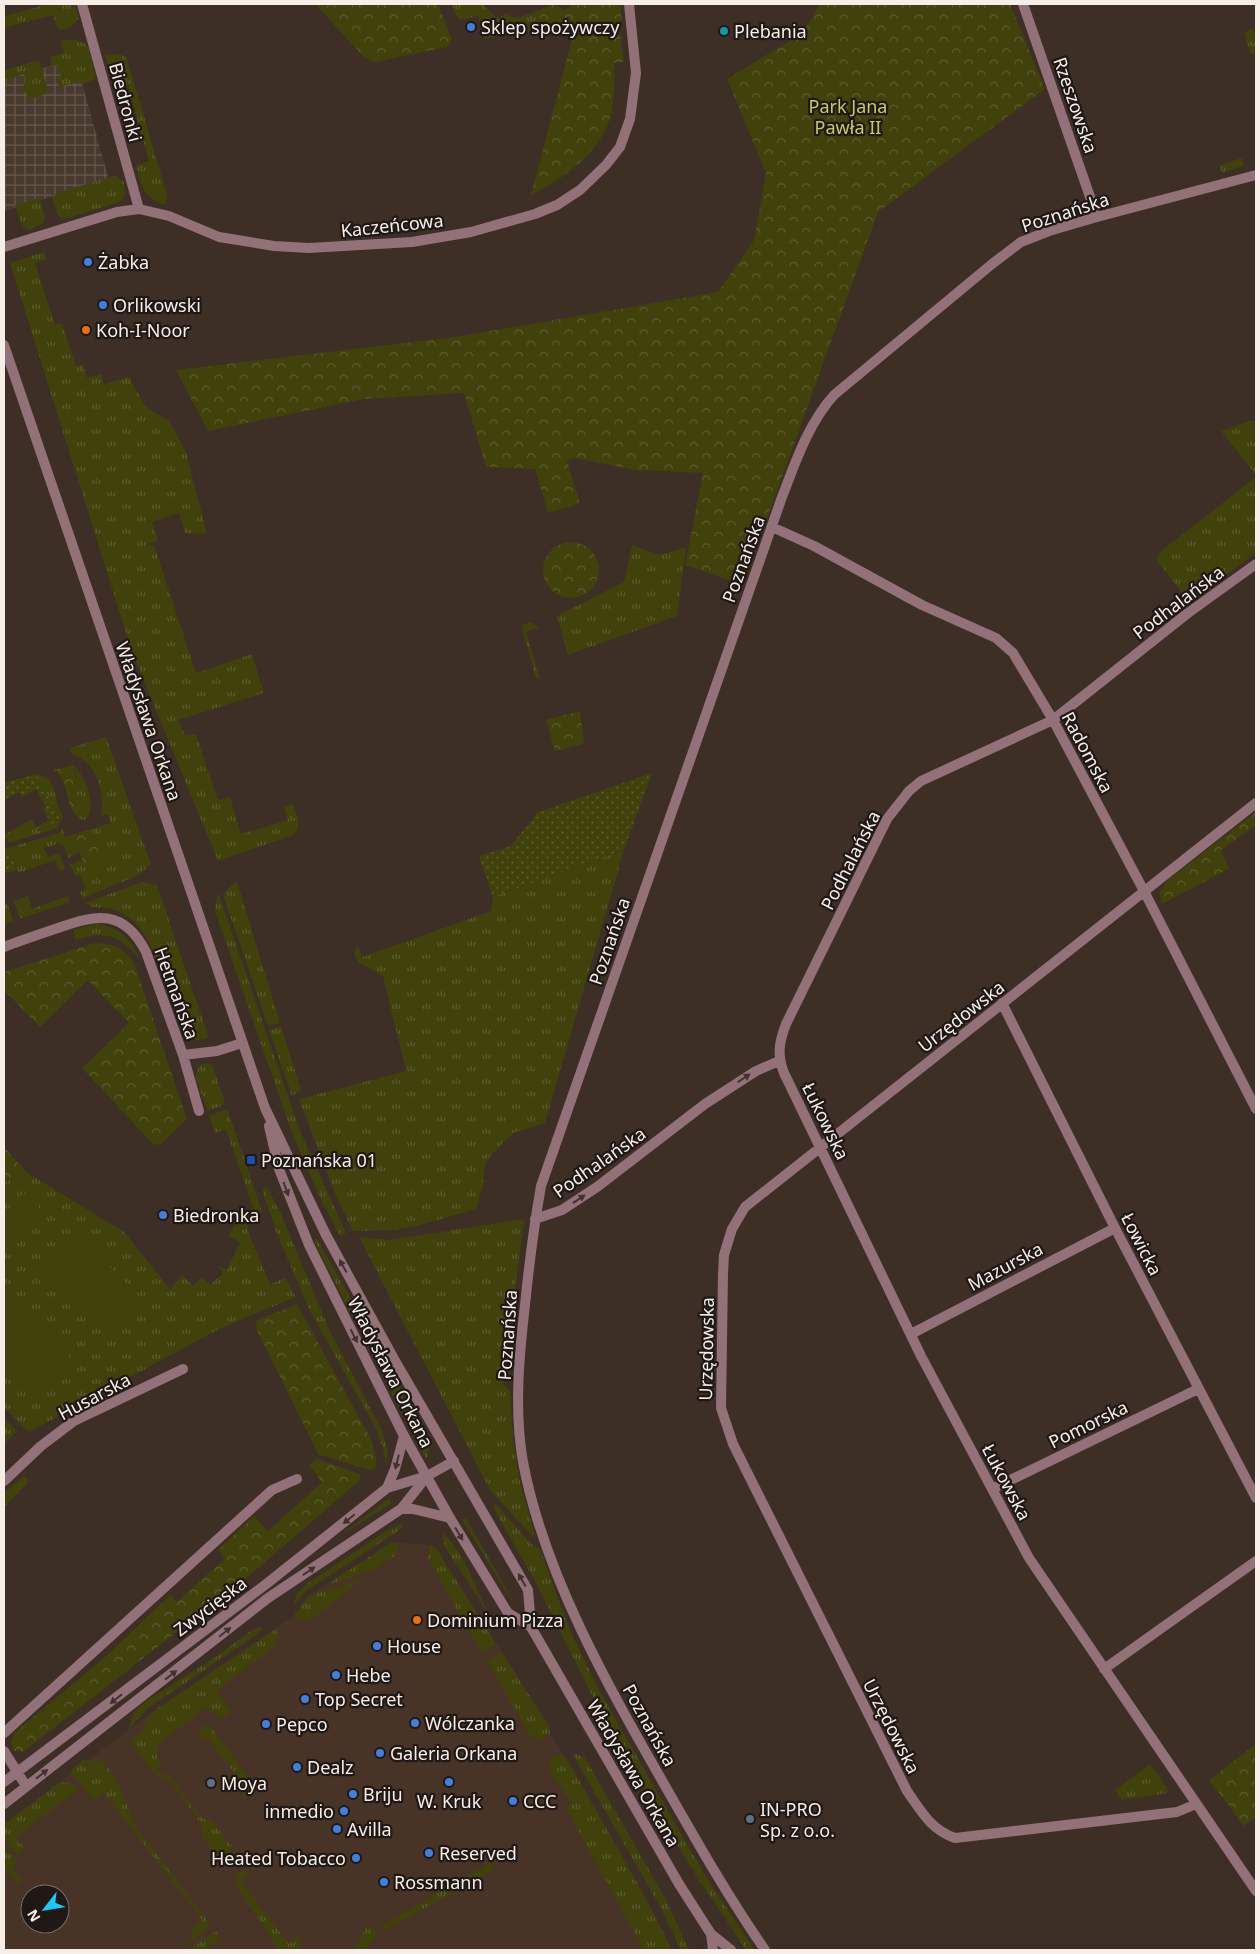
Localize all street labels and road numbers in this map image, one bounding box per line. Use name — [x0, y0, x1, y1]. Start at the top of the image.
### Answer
street label: Rzeszowska — [1048, 54, 1104, 156]
street label: Biedronki — [104, 60, 148, 144]
street label: Poznańska — [1018, 187, 1112, 237]
street label: Kaczeńcowa — [340, 208, 444, 242]
street label: Poznańska — [716, 512, 770, 606]
street label: Podhalańska — [1128, 560, 1228, 644]
street label: Władysława Orkana — [111, 638, 187, 804]
street label: Radomska — [1057, 707, 1119, 797]
street label: Podhalańska — [815, 806, 885, 914]
street label: Poznańska — [583, 894, 635, 988]
street label: Hetmańska — [149, 944, 205, 1042]
street label: Urzędowska — [913, 975, 1009, 1057]
street label: Łukowska — [797, 1078, 855, 1164]
street label: Podhalańska — [548, 1121, 650, 1203]
street label: Łowicka — [1116, 1209, 1168, 1279]
street label: Mazurska — [963, 1236, 1047, 1296]
street label: Poznańska — [492, 1289, 522, 1381]
street label: Władysława Orkana — [343, 1292, 439, 1452]
street label: Urzędowska — [693, 1297, 719, 1401]
street label: Husarska — [54, 1367, 134, 1425]
street label: Pomorska — [1044, 1395, 1132, 1453]
street label: Łukowska — [977, 1440, 1037, 1524]
street label: Zwycięska — [169, 1571, 251, 1641]
street label: Urzędowska — [858, 1675, 926, 1777]
street label: Poznańska — [618, 1679, 682, 1771]
street label: Władysława Orkana — [582, 1695, 686, 1851]

